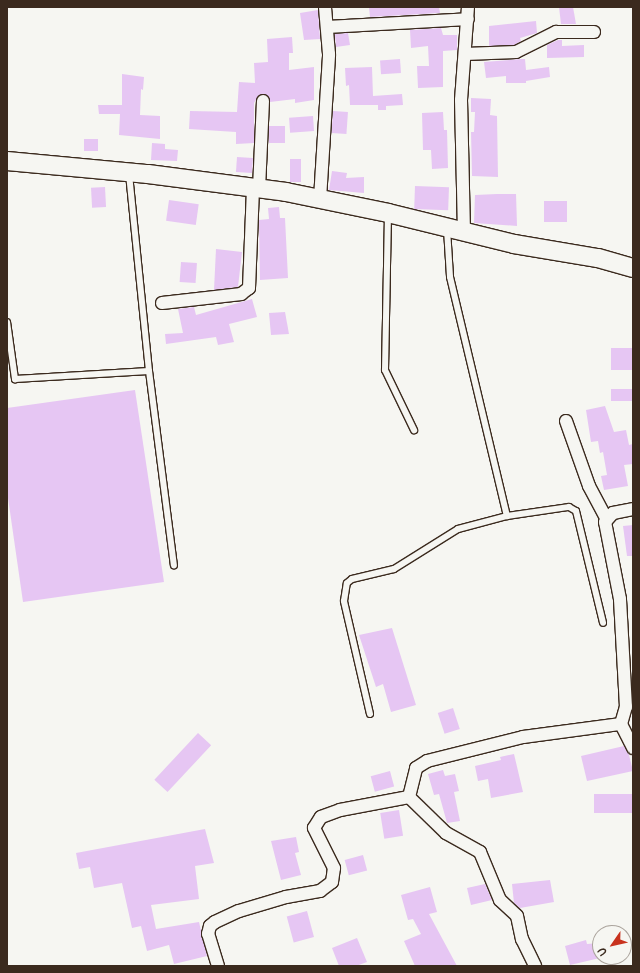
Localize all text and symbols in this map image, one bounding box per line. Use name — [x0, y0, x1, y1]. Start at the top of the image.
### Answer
north arrow — [592, 925, 632, 965]
text: U — [595, 945, 610, 958]

